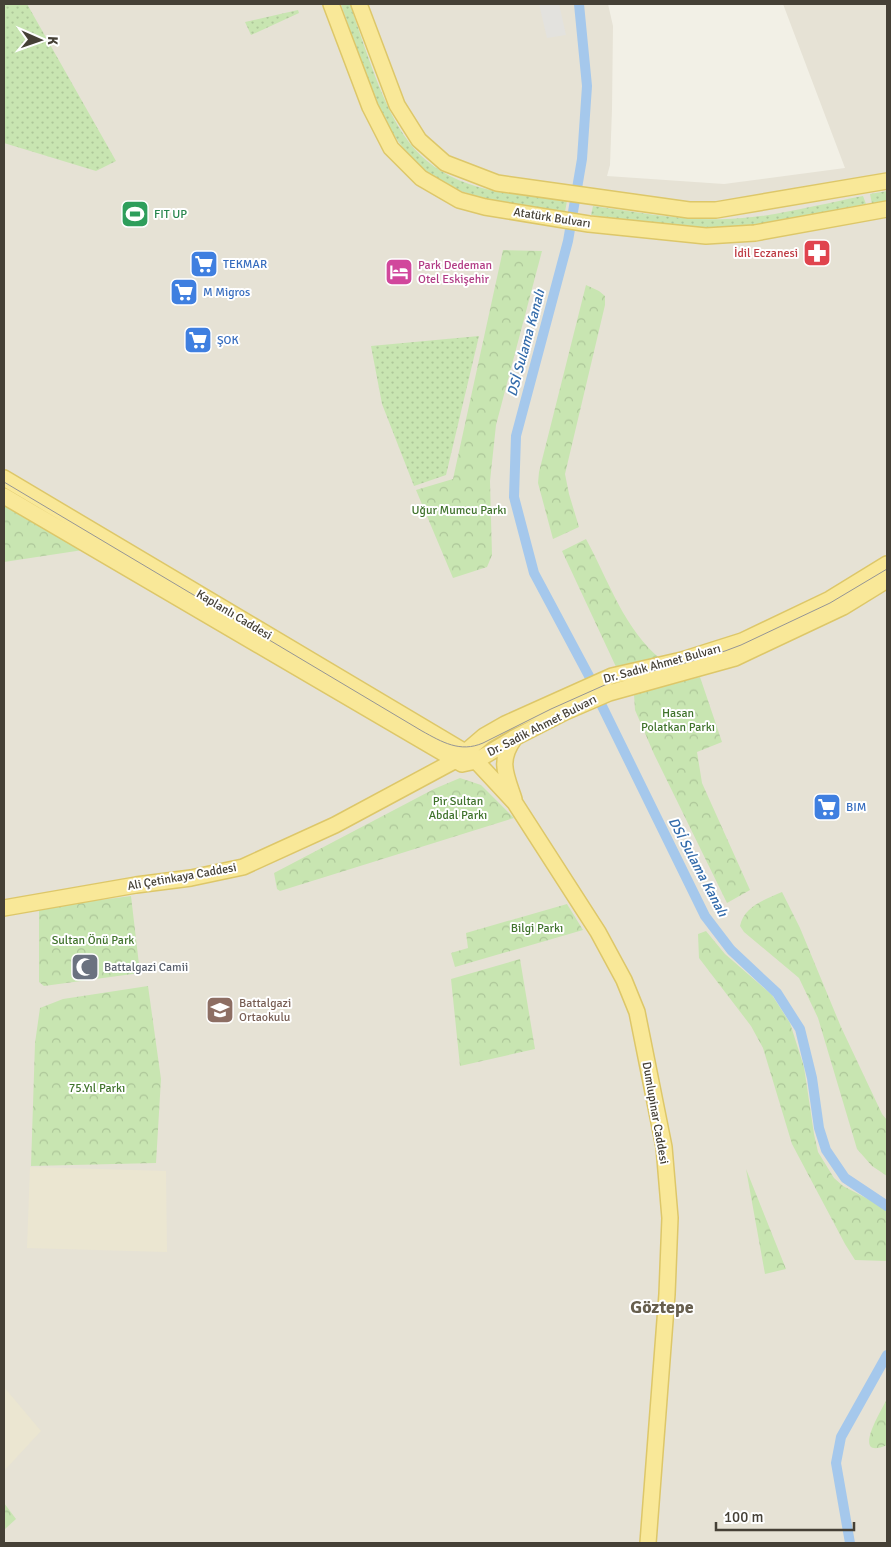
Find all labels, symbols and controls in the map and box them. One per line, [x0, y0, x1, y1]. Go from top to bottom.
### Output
north arrow [15, 15, 65, 65]
text: K [44, 36, 61, 45]
sports icon: FIT UP [120, 199, 150, 229]
street label: Atatürk Bulvarı [512, 205, 592, 231]
place label: FIT UP [154, 207, 187, 222]
pharmacy icon: İdil Eczanesi [802, 238, 832, 268]
place label: İdil Eczanesi [734, 246, 798, 261]
supermarket icon: TEKMAR [189, 249, 219, 279]
place label: TEKMAR [223, 257, 267, 272]
hotel icon: Park Dedeman Otel Eskişehir [384, 257, 414, 287]
place label: Park Dedeman Otel Eskişehir [418, 258, 492, 287]
supermarket icon: M Migros [169, 277, 199, 307]
place label: M Migros [203, 285, 250, 300]
water label: DSİ Sulama Kanalı [504, 286, 549, 398]
supermarket icon: ŞOK [183, 325, 213, 355]
place label: ŞOK [217, 333, 239, 348]
park label: Uğur Mumcu Parkı [412, 503, 506, 518]
street label: Kaplanlı Caddesi [193, 587, 275, 643]
street label: Dr. Sadık Ahmet Bulvarı [602, 641, 722, 687]
street label: Dr. Sadik Ahmet Bulvarı [485, 692, 599, 760]
park label: Hasan Polatkan Parkı [641, 706, 715, 735]
supermarket icon: BIM [812, 792, 842, 822]
park label: Pir Sultan Abdal Parkı [429, 794, 487, 823]
place label: BIM [846, 800, 866, 815]
water label: DSİ Sulama Kanalı [665, 814, 732, 921]
street label: Ali Çetinkaya Caddesi [126, 860, 238, 894]
park label: Bilgi Parkı [511, 921, 563, 936]
park label: Sultan Önü Park [52, 933, 134, 948]
mosque icon: Battalgazi Camii [70, 952, 100, 982]
place label: Battalgazi Camii [104, 960, 188, 975]
school or university icon: Battalgazi Ortaokulu [205, 995, 235, 1025]
place label: Battalgazi Ortaokulu [239, 996, 291, 1025]
street label: Dumlupinar Caddesi [639, 1061, 671, 1165]
park label: 75.Yıl Parkı [69, 1081, 125, 1096]
district label: Göztepe [630, 1296, 694, 1318]
scale bar [716, 1500, 854, 1532]
text: 100 m [724, 1508, 764, 1526]

